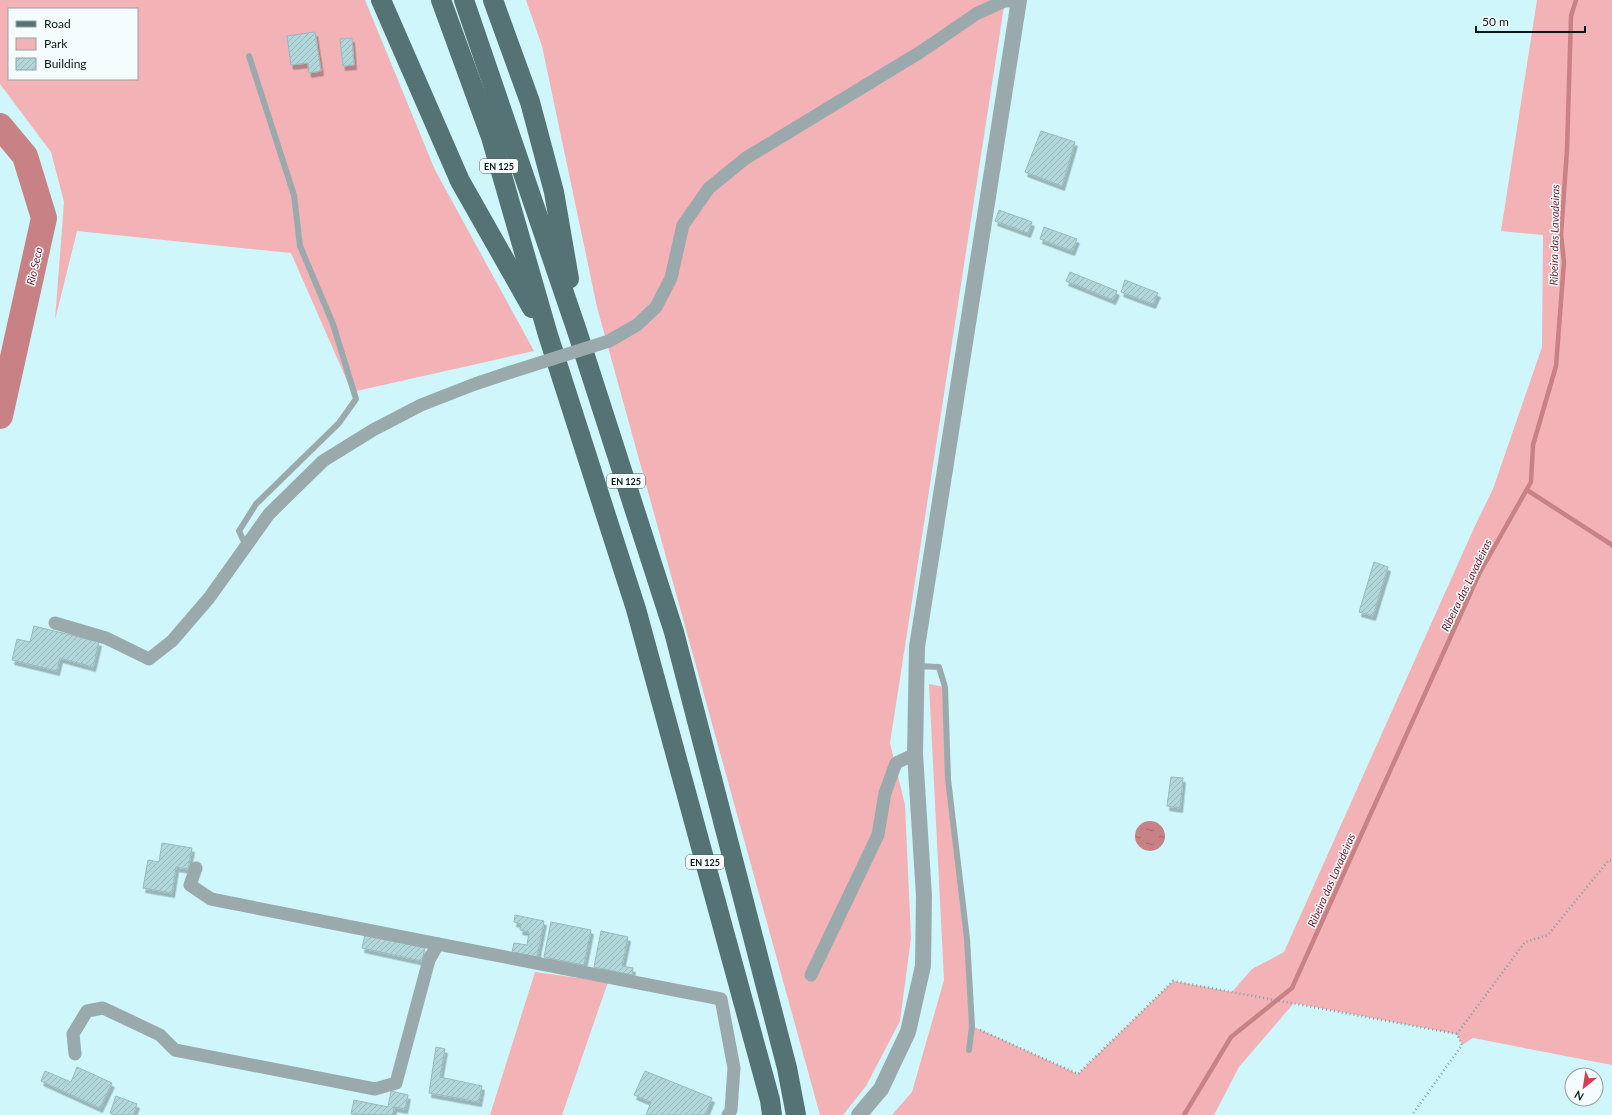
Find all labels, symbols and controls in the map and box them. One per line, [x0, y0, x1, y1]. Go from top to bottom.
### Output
legend [8, 8, 138, 80]
scale bar [1476, 8, 1585, 34]
text: 50 m [1482, 14, 1509, 29]
text: Road [44, 16, 71, 31]
text: Park [44, 36, 68, 51]
text: Building [44, 56, 87, 71]
road number: EN 125 [480, 159, 518, 173]
water label: Ribeira das Lavadeiras [1547, 184, 1561, 286]
water label: Rio Seco [23, 245, 45, 286]
road number: EN 125 [607, 474, 645, 488]
water label: Ribeira das Lavadeiras [1438, 536, 1494, 633]
water label: Ribeira das Lavadeiras [1305, 831, 1358, 929]
road number: EN 125 [686, 855, 724, 869]
north arrow [1564, 1067, 1604, 1107]
text: N [1572, 1088, 1586, 1104]

